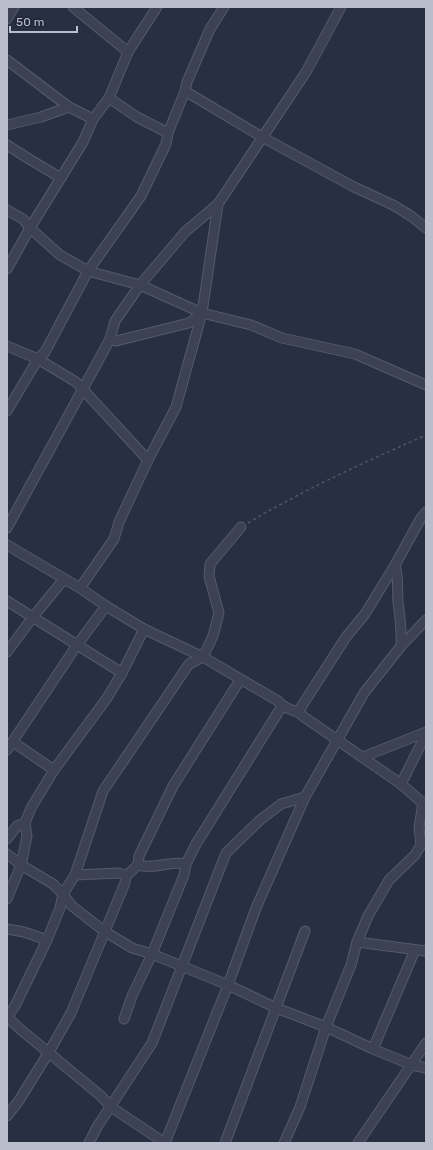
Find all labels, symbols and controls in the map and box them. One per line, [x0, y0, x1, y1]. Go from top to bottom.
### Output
scale bar [10, 8, 77, 34]
text: 50 m [16, 15, 44, 29]

